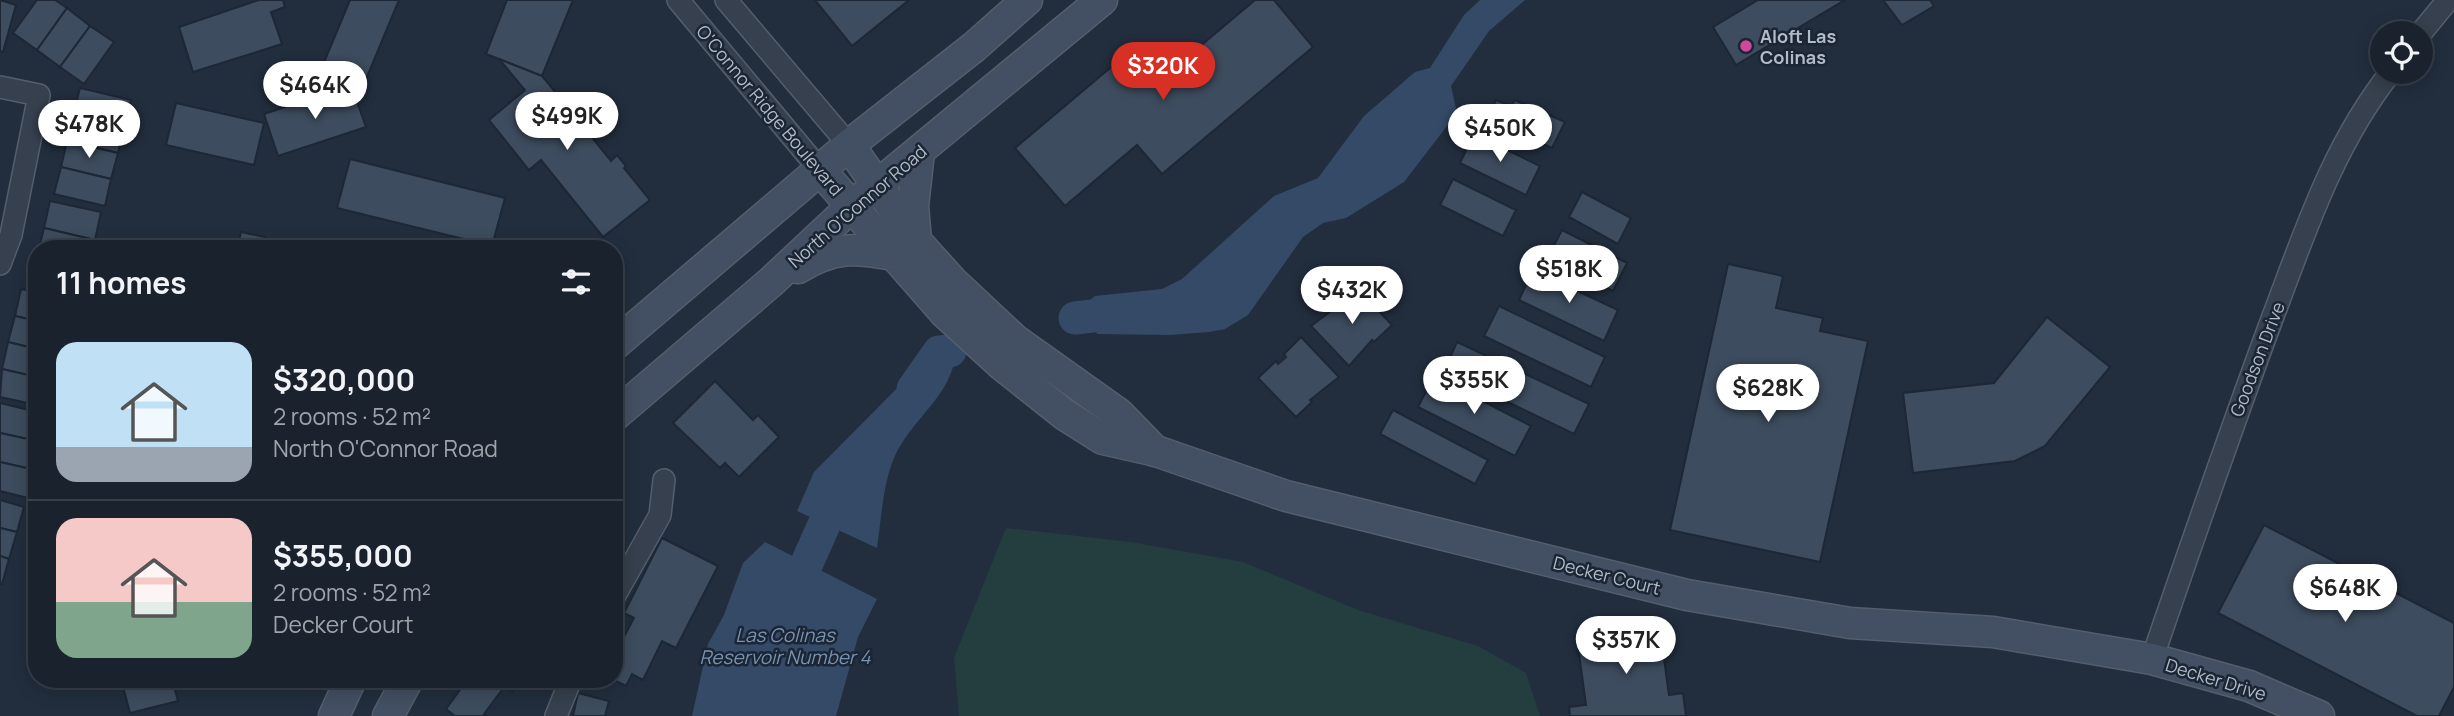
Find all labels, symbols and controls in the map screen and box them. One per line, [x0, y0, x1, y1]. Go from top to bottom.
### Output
street label: O'Connor Ridge Boulevard [691, 20, 849, 200]
map controls [2370, 21, 2433, 84]
button: locate [2370, 21, 2433, 84]
place label: Aloft Las Colinas [1760, 24, 1836, 69]
marker: Aloft Las Colinas [1738, 38, 1754, 54]
pin: $320K [1114, 42, 1212, 102]
text: $320K [1127, 49, 1199, 81]
pin: $464K [266, 61, 364, 121]
text: $464K [279, 68, 351, 100]
pin: $499K [518, 92, 616, 152]
text: $499K [531, 99, 603, 131]
pin: $478K [40, 100, 138, 160]
pin: $450K [1451, 104, 1549, 164]
text: $478K [54, 107, 124, 139]
text: $450K [1464, 111, 1536, 143]
street label: North O'Connor Road [783, 139, 931, 273]
pin: $518K [1520, 246, 1618, 305]
text: $518K [1536, 252, 1602, 284]
text: 11 homes [56, 262, 187, 303]
icon: filters [557, 263, 595, 301]
pin: $432K [1303, 266, 1401, 326]
text: $432K [1317, 273, 1387, 305]
street label: Goodson Drive [2224, 298, 2290, 420]
pin: $355K [1425, 356, 1523, 416]
text: $320,000 [273, 359, 415, 400]
text: $355K [1439, 363, 1509, 395]
pin: $628K [1719, 364, 1817, 424]
icon: home [112, 370, 196, 454]
text: $628K [1732, 371, 1804, 403]
text: 2 rooms · 52 m² [273, 400, 431, 432]
text: North O'Connor Road [273, 432, 498, 464]
text: $355,000 [273, 535, 413, 576]
icon: home [112, 546, 196, 630]
street label: Decker Court [1551, 550, 1663, 600]
pin: $648K [2296, 564, 2394, 624]
text: $648K [2309, 571, 2381, 603]
text: 2 rooms · 52 m² [273, 576, 431, 608]
text: Decker Court [273, 608, 413, 640]
pin: $357K [1577, 616, 1675, 676]
water label: Las Colinas Reservoir Number 4 [699, 622, 871, 670]
text: $357K [1592, 623, 1660, 655]
street label: Decker Drive [2163, 652, 2269, 706]

